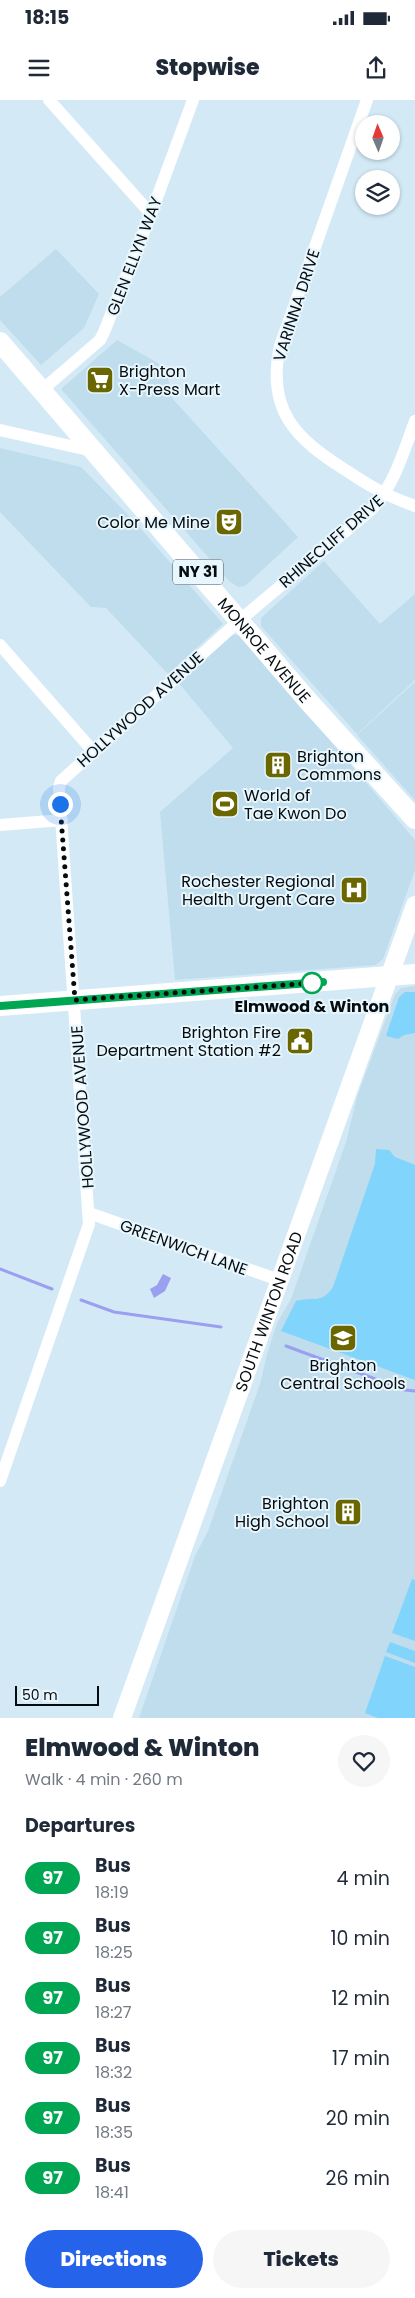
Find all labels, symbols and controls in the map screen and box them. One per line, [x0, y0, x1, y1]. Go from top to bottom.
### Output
text: 18:15 [25, 4, 69, 31]
text: Stopwise [155, 52, 260, 83]
icon: menu [25, 54, 53, 82]
icon: share [362, 54, 390, 82]
north arrow [355, 115, 400, 160]
map controls [355, 115, 400, 215]
button: layers [355, 170, 400, 215]
street label: GLEN ELLYN WAY [101, 193, 168, 319]
street label: VARINNA DRIVE [267, 246, 325, 364]
place label: Brighton X-Press Mart [119, 360, 220, 401]
supermarket icon: Brighton X-Press Mart [85, 365, 115, 395]
street label: RHINECLIFF DRIVE [274, 489, 389, 593]
theatre icon: Color Me Mine [214, 507, 244, 537]
place label: Color Me Mine [97, 511, 210, 534]
road number: NY 31 [173, 560, 223, 584]
street label: MONROE AVENUE [212, 593, 316, 708]
street label: HOLLYWOOD AVENUE [72, 646, 209, 773]
place label: Brighton Commons [297, 745, 381, 786]
building icon: Brighton Commons [263, 750, 293, 780]
place label: World of Tae Kwon Do [244, 784, 347, 825]
sports icon: World of Tae Kwon Do [210, 789, 240, 819]
your location [48, 792, 73, 817]
place label: Rochester Regional Health Urgent Care [181, 870, 335, 911]
hospital icon: Rochester Regional Health Urgent Care [339, 875, 369, 905]
marker: Elmwood & Winton [301, 972, 323, 994]
place label: Elmwood & Winton [235, 995, 389, 1018]
place label: Brighton Fire Department Station #2 [96, 1021, 281, 1062]
street label: HOLLYWOOD AVENUE [65, 1025, 100, 1189]
public building icon: Brighton Fire Department Station #2 [285, 1026, 315, 1056]
street label: GREENWICH LANE [117, 1214, 251, 1281]
street label: SOUTH WINTON ROAD [230, 1228, 308, 1395]
school or university icon: Brighton Central Schools [328, 1323, 358, 1353]
place label: Brighton Central Schools [280, 1354, 406, 1395]
place label: Brighton High School [235, 1492, 329, 1533]
building icon: Brighton High School [333, 1497, 363, 1527]
scale bar [15, 1683, 99, 1706]
text: 50 m [22, 1685, 58, 1705]
text: Elmwood & Winton [25, 1731, 259, 1764]
button: heart [338, 1735, 390, 1787]
text: Walk · 4 min · 260 m [25, 1768, 183, 1791]
text: Departures [25, 1812, 135, 1839]
text: Bus [95, 1852, 131, 1879]
text: 97 [42, 1865, 63, 1890]
text: 4 min [337, 1865, 390, 1892]
text: 18:19 [95, 1881, 129, 1904]
text: Bus [95, 1912, 131, 1939]
text: 97 [42, 1925, 63, 1950]
text: 10 min [331, 1925, 390, 1952]
text: 18:25 [95, 1941, 133, 1964]
text: Bus [95, 1972, 131, 1999]
text: 97 [42, 1985, 63, 2010]
text: 12 min [332, 1985, 390, 2012]
text: 18:27 [95, 2001, 132, 2024]
text: Bus [95, 2032, 131, 2059]
text: 97 [42, 2045, 63, 2070]
text: 17 min [332, 2045, 390, 2072]
text: 18:32 [95, 2061, 132, 2084]
text: Bus [95, 2092, 131, 2119]
text: 97 [42, 2105, 63, 2130]
text: 20 min [326, 2105, 390, 2132]
text: 18:35 [95, 2121, 133, 2144]
text: Bus [95, 2152, 131, 2179]
text: 97 [42, 2165, 63, 2190]
text: 26 min [326, 2165, 390, 2192]
text: 18:41 [95, 2181, 129, 2204]
button: Directions [25, 2230, 203, 2288]
button: Tickets [213, 2230, 390, 2288]

